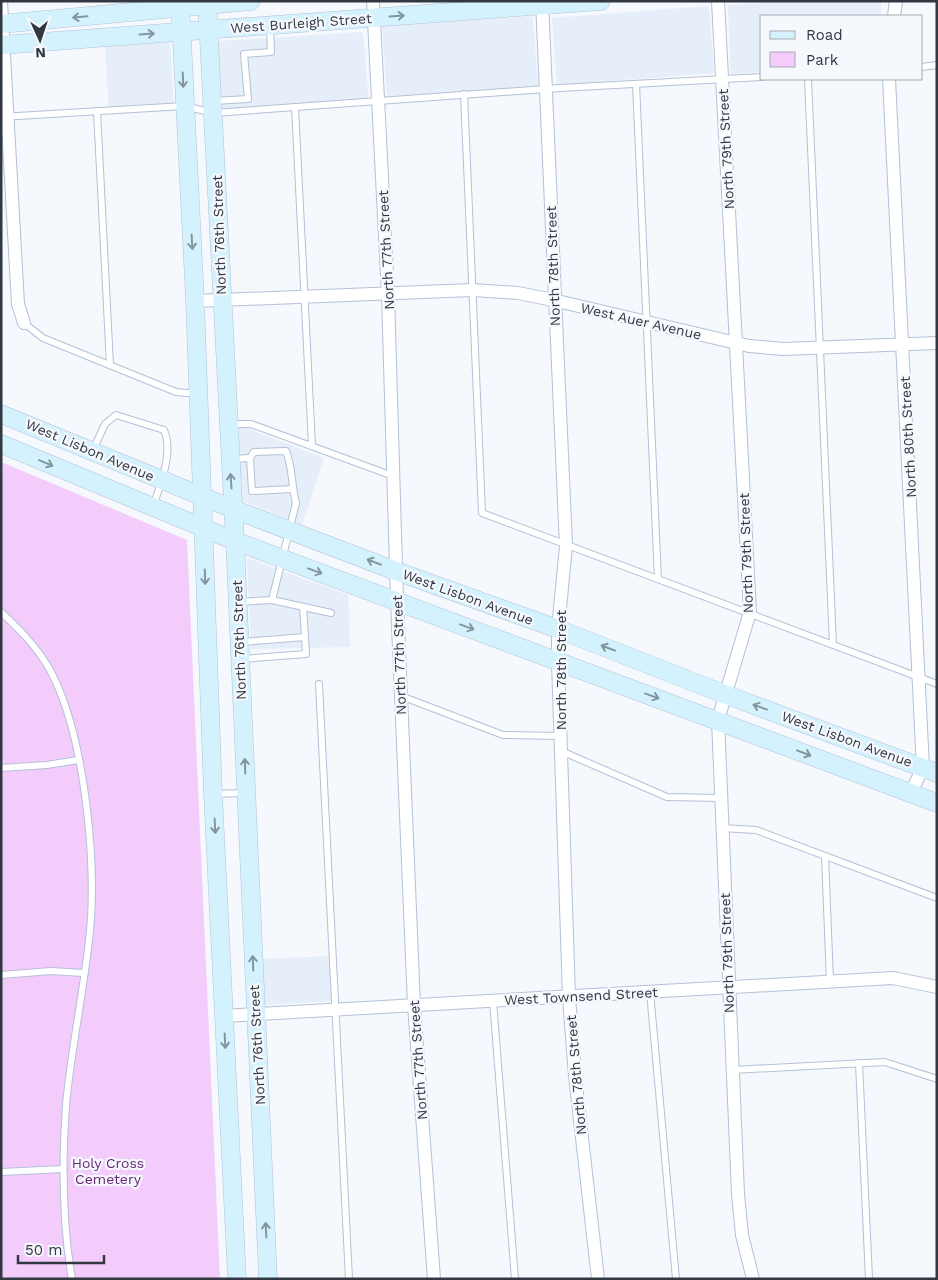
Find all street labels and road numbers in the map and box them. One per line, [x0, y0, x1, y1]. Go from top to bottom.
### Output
street label: West Burleigh Street [230, 10, 372, 36]
street label: North 79th Street [715, 88, 737, 210]
street label: North 76th Street [209, 175, 229, 295]
street label: North 77th Street [375, 190, 397, 310]
street label: North 78th Street [543, 206, 563, 326]
street label: West Auer Avenue [579, 299, 703, 343]
street label: North 80th Street [897, 376, 919, 498]
street label: West Lisbon Avenue [23, 416, 157, 484]
street label: North 79th Street [736, 492, 756, 614]
street label: West Lisbon Avenue [400, 566, 536, 628]
street label: North 76th Street [229, 580, 249, 700]
street label: North 77th Street [389, 595, 409, 715]
street label: North 78th Street [553, 610, 569, 730]
street label: West Lisbon Avenue [779, 708, 915, 770]
street label: North 79th Street [717, 892, 737, 1014]
street label: North 76th Street [246, 984, 268, 1105]
street label: West Townsend Street [504, 984, 658, 1008]
street label: North 77th Street [406, 1000, 430, 1120]
street label: North 78th Street [563, 1014, 589, 1136]

